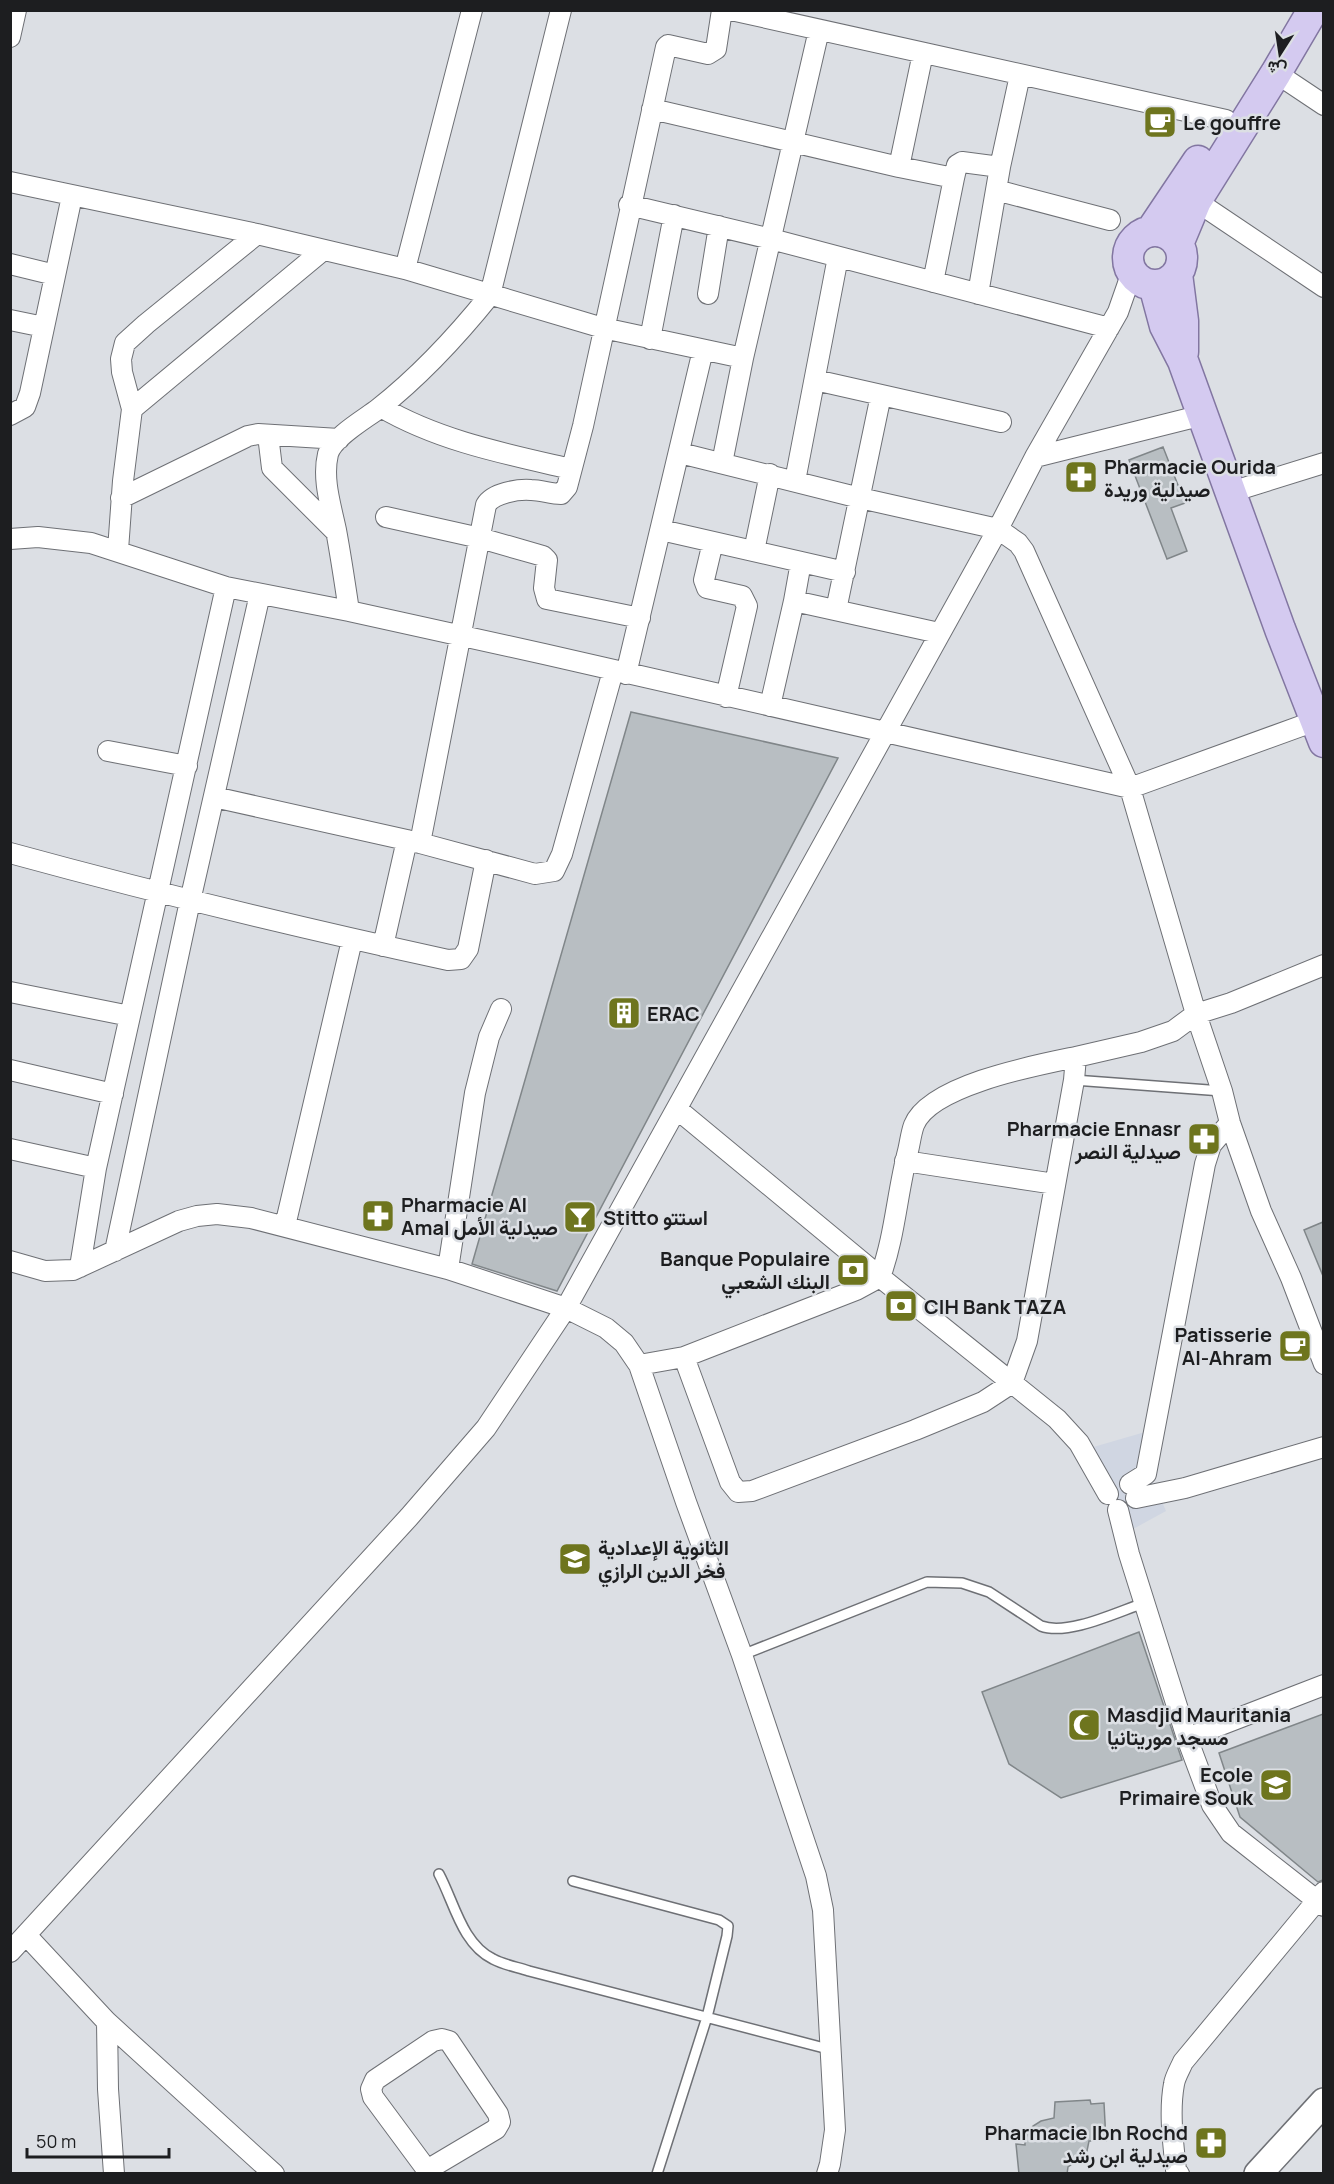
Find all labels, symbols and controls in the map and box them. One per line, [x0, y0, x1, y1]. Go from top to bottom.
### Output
north arrow [1250, 24, 1310, 84]
text: ش [1265, 56, 1289, 81]
cafe icon: Le gouffre [1142, 104, 1178, 140]
place label: Le gouffre [1183, 109, 1281, 136]
place label: Pharmacie Ourida صيدلية وريدة [1104, 453, 1276, 503]
pharmacy icon: Pharmacie Ourida صيدلية وريدة [1063, 459, 1099, 495]
building icon: ERAC [606, 995, 642, 1031]
place label: ERAC [647, 1000, 700, 1027]
place label: Pharmacie Ennasr صيدلية النصر [1007, 1115, 1181, 1165]
pharmacy icon: Pharmacie Ennasr صيدلية النصر [1186, 1121, 1222, 1157]
place label: Pharmacie Al Amal صيدلية الأمل [401, 1191, 558, 1241]
pharmacy icon: Pharmacie Al Amal صيدلية الأمل [360, 1198, 396, 1234]
bar icon: Stitto استتو [562, 1199, 598, 1235]
place label: Stitto استتو [603, 1204, 708, 1231]
place label: Banque Populaire البنك الشعبي [660, 1245, 830, 1299]
bank icon: Banque Populaire البنك الشعبي [835, 1252, 871, 1288]
bank icon: CIH Bank TAZA [883, 1288, 919, 1324]
place label: CIH Bank TAZA [924, 1293, 1067, 1320]
place label: Patisserie Al-Ahram [1174, 1321, 1272, 1371]
cafe icon: Patisserie Al-Ahram [1277, 1328, 1313, 1364]
place label: الثانوية الإعدادية فخر الدين الرازي [598, 1534, 729, 1588]
school or university icon: الثانوية الإعدادية فخر الدين الرازي [557, 1541, 593, 1577]
place label: Masdjid Mauritania مسجد موريتانيا [1107, 1701, 1291, 1751]
mosque icon: Masdjid Mauritania مسجد موريتانيا [1066, 1707, 1102, 1743]
place label: Ecole Primaire Souk [1119, 1761, 1254, 1811]
school or university icon: Ecole Primaire Souk [1258, 1767, 1294, 1803]
place label: Pharmacie Ibn Rochd صيدلية ابن رشد [985, 2119, 1188, 2169]
scale bar [27, 2121, 170, 2159]
pharmacy icon: Pharmacie Ibn Rochd صيدلية ابن رشد [1193, 2125, 1229, 2161]
text: 50 m [36, 2129, 76, 2153]

